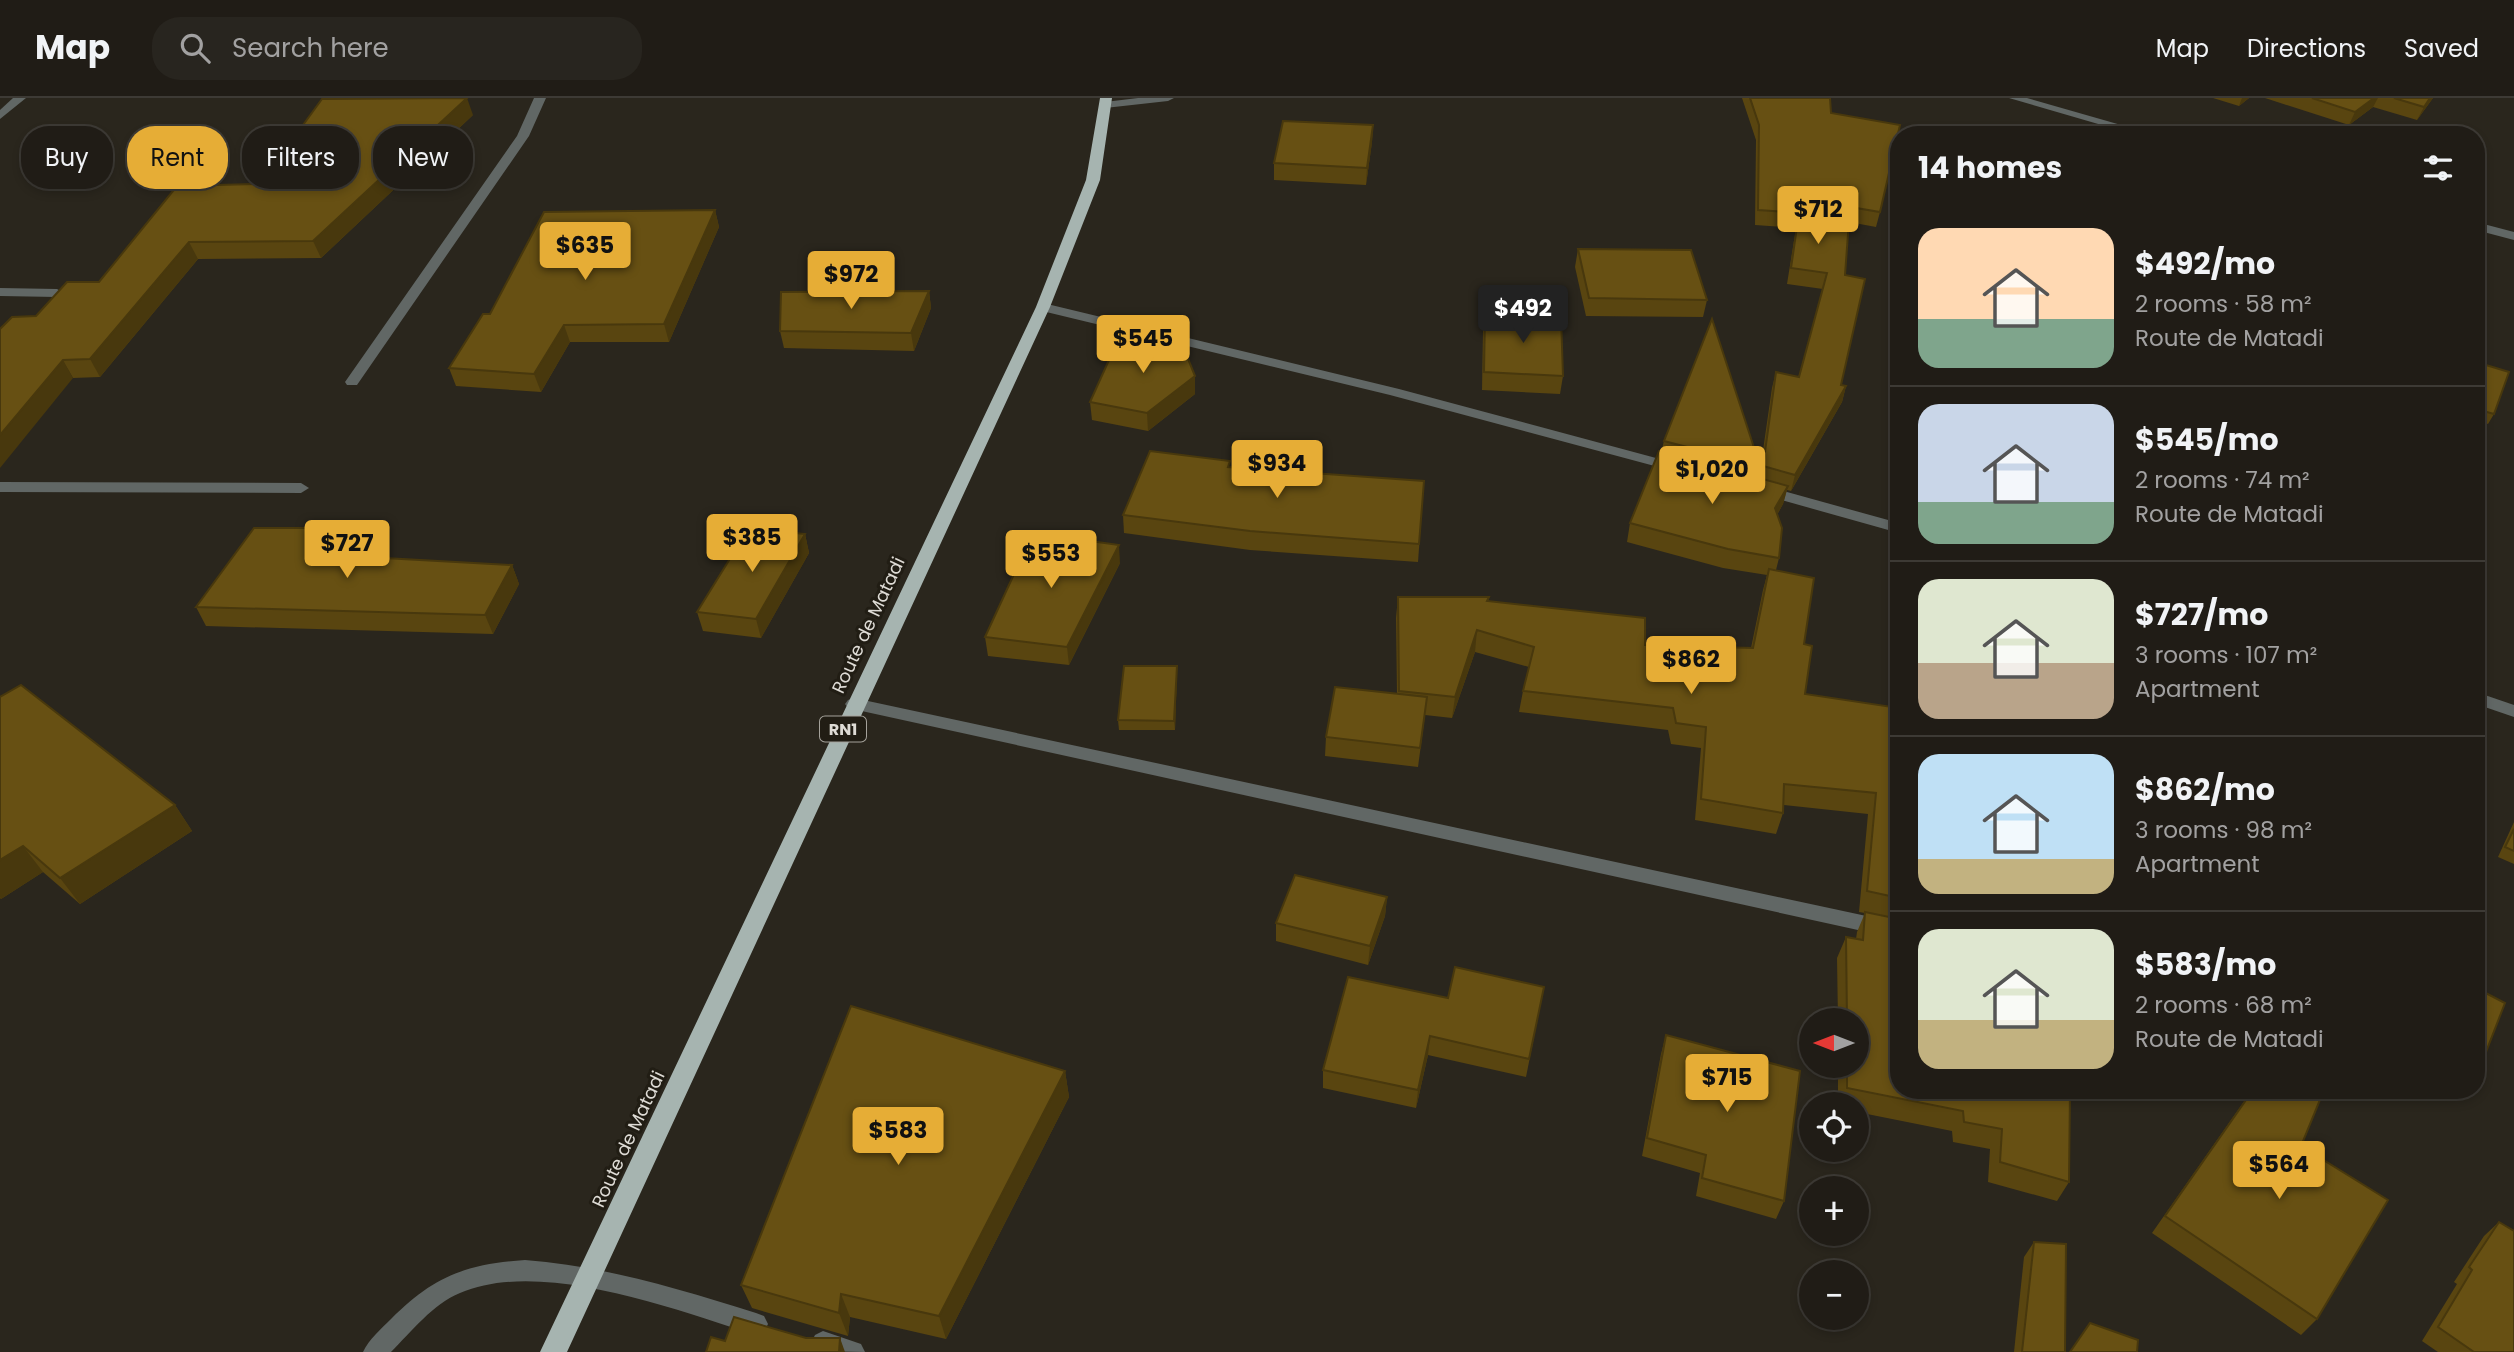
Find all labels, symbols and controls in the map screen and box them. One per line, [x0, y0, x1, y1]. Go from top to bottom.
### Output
search box [152, 17, 642, 80]
text: Map [35, 24, 110, 71]
icon: search [176, 29, 214, 67]
text: Search here [232, 30, 389, 66]
text: Map [2156, 32, 2209, 65]
text: Directions [2247, 32, 2366, 65]
text: Saved [2404, 32, 2479, 65]
chip: Buy [21, 126, 113, 189]
chip: Rent [127, 126, 228, 189]
chip: Filters [242, 126, 359, 189]
chip: New [373, 126, 473, 189]
text: 14 homes [1918, 146, 2062, 189]
icon: filters [2419, 149, 2457, 187]
pin: $712 [1777, 186, 1859, 246]
text: $712 [1793, 193, 1843, 225]
pin: $635 [544, 222, 626, 282]
text: $635 [556, 229, 614, 261]
text: $492/mo [2135, 242, 2275, 285]
pin: $972 [810, 252, 892, 311]
icon: home [1974, 256, 2058, 340]
text: $972 [824, 258, 878, 290]
pin: $492 [1482, 286, 1564, 345]
text: 2 rooms · 58 m² [2135, 288, 2312, 320]
text: $492 [1494, 292, 1552, 324]
pin: $545 [1102, 316, 1184, 375]
text: $545 [1113, 322, 1173, 354]
text: Route de Matadi [2135, 322, 2324, 354]
text: $545/mo [2135, 418, 2279, 461]
icon: home [1974, 432, 2058, 516]
pin: $934 [1236, 440, 1318, 500]
pin: $1,020 [1655, 446, 1769, 506]
text: $934 [1248, 447, 1306, 479]
text: $1,020 [1675, 453, 1749, 485]
text: 2 rooms · 74 m² [2135, 464, 2310, 496]
text: Route de Matadi [2135, 498, 2324, 530]
pin: $385 [711, 514, 793, 574]
pin: $727 [306, 520, 388, 580]
text: $385 [723, 521, 781, 553]
text: $727 [321, 527, 373, 559]
pin: $553 [1010, 531, 1092, 590]
text: $553 [1022, 537, 1080, 569]
street label: Route de Matadi [825, 553, 911, 697]
text: $727/mo [2135, 593, 2268, 636]
icon: home [1974, 607, 2058, 691]
pin: $862 [1650, 636, 1732, 696]
text: 3 rooms · 107 m² [2135, 639, 2317, 671]
text: $862 [1662, 643, 1720, 675]
text: Apartment [2135, 673, 2260, 705]
road number: RN1 [820, 716, 866, 742]
text: $862/mo [2135, 768, 2275, 811]
icon: home [1974, 782, 2058, 866]
text: 3 rooms · 98 m² [2135, 814, 2312, 846]
text: Apartment [2135, 848, 2260, 880]
text: $583/mo [2135, 943, 2276, 986]
icon: home [1974, 957, 2058, 1041]
text: 2 rooms · 68 m² [2135, 989, 2312, 1021]
north arrow [1799, 1008, 1869, 1078]
map controls [1799, 1008, 1869, 1330]
text: Route de Matadi [2135, 1023, 2324, 1055]
pin: $715 [1686, 1054, 1768, 1114]
text: $715 [1701, 1061, 1753, 1093]
street label: Route de Matadi [585, 1067, 671, 1211]
button: locate [1799, 1092, 1869, 1162]
pin: $583 [857, 1108, 939, 1167]
text: $583 [869, 1114, 927, 1146]
pin: $564 [2238, 1142, 2320, 1201]
text: $564 [2249, 1148, 2309, 1180]
button: + [1799, 1176, 1869, 1246]
button: − [1799, 1260, 1869, 1330]

